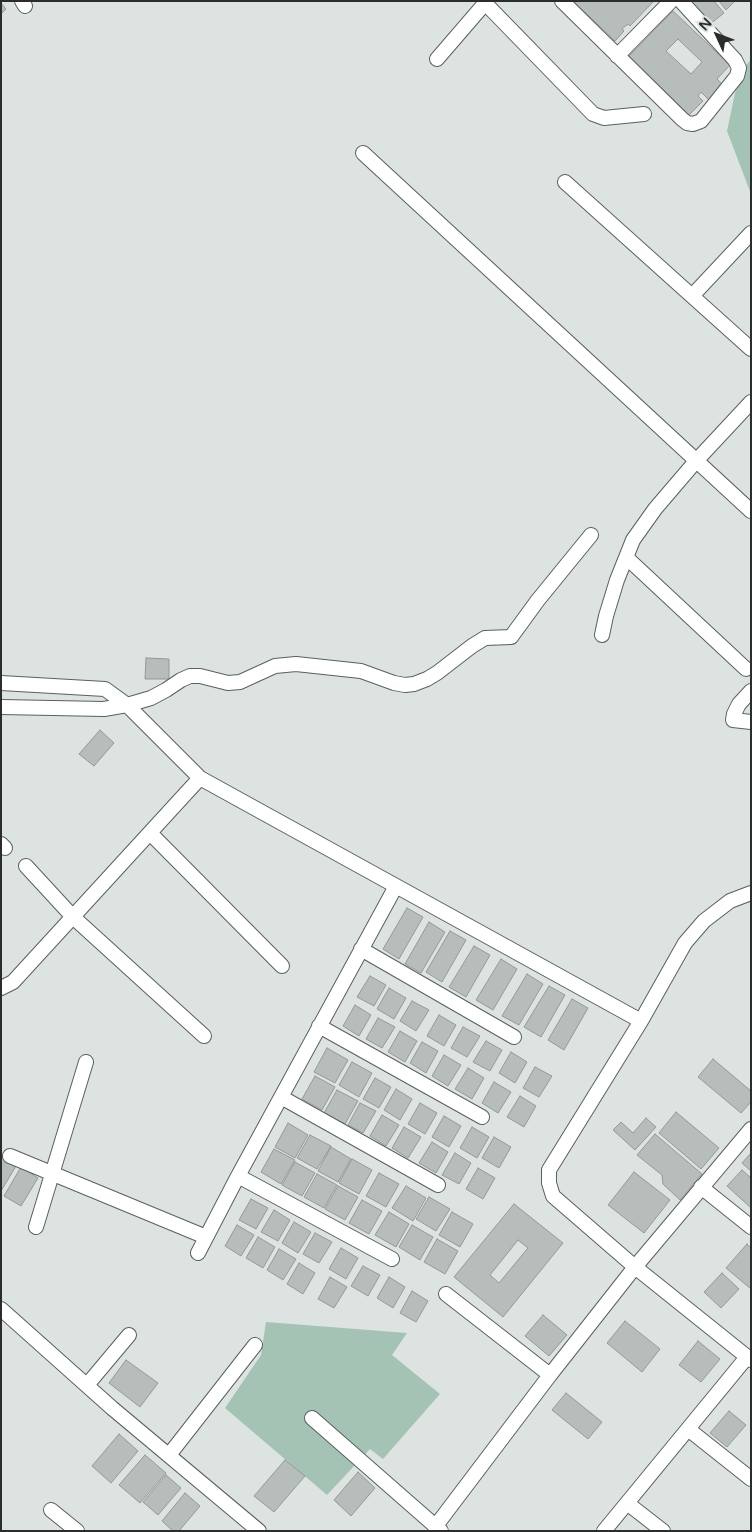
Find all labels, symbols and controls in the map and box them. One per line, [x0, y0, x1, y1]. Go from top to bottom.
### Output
north arrow [692, 10, 742, 60]
text: N [696, 15, 716, 34]

